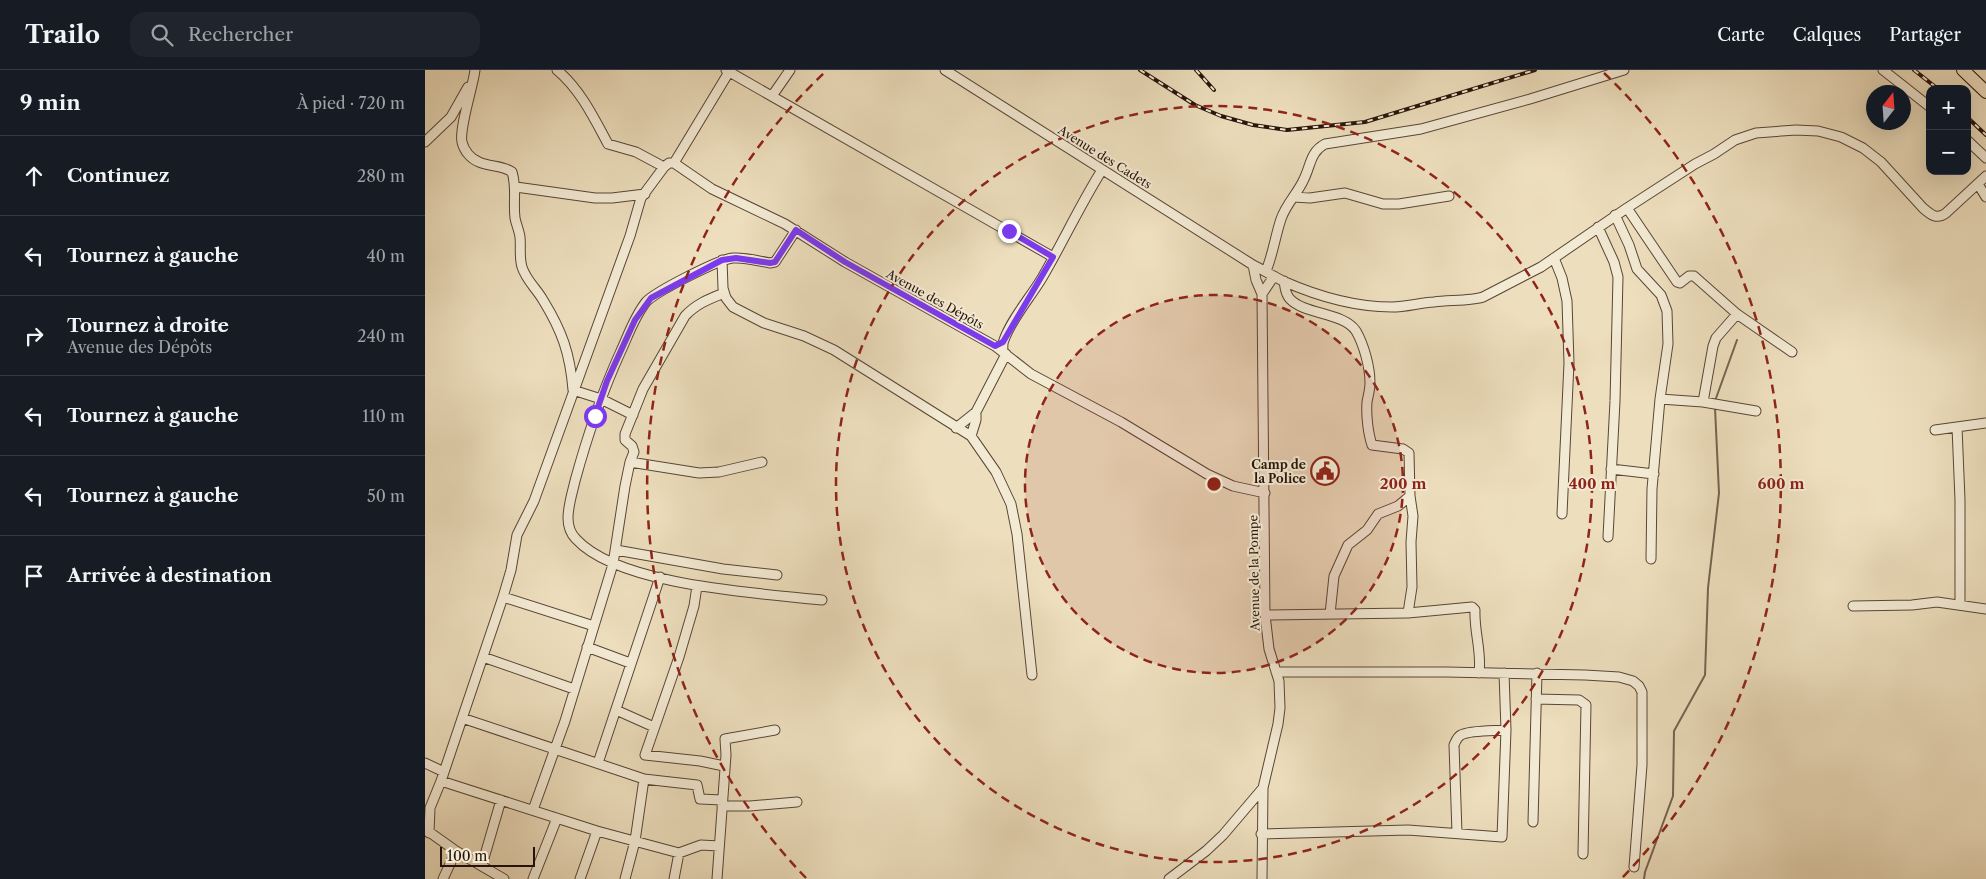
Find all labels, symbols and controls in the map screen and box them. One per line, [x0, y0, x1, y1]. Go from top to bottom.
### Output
search box [130, 12, 480, 57]
text: Trailo [25, 20, 100, 49]
icon: search [148, 21, 176, 49]
text: Rechercher [188, 23, 293, 46]
text: Carte [1717, 24, 1765, 46]
text: Calques [1793, 24, 1861, 46]
text: Partager [1889, 24, 1961, 46]
north arrow [1866, 85, 1911, 130]
map controls [1926, 85, 1971, 175]
button: + [1926, 85, 1971, 130]
text: 9 min [20, 90, 81, 115]
text: À pied · 720 m [297, 93, 405, 113]
street label: Avenue des Cadets [1055, 122, 1155, 192]
button: − [1926, 130, 1971, 175]
icon: ahead [20, 162, 48, 190]
text: Continuez [67, 164, 169, 187]
text: 280 m [357, 166, 405, 186]
route end [998, 220, 1021, 243]
icon: left [20, 242, 48, 270]
text: Tournez à gauche [67, 244, 239, 267]
text: 40 m [366, 246, 405, 266]
street label: Avenue des Dépôts [883, 266, 986, 332]
text: Tournez à droite [67, 314, 229, 337]
icon: right [20, 322, 48, 350]
text: 240 m [357, 326, 405, 346]
text: Avenue des Dépôts [67, 337, 212, 357]
icon: left [20, 402, 48, 430]
text: Tournez à gauche [67, 404, 239, 427]
route start [584, 405, 607, 428]
text: 110 m [362, 406, 405, 426]
public building icon: Camp de la Police [1310, 456, 1340, 486]
place label: Camp de la Police [1251, 457, 1306, 486]
text: 200 m [1380, 474, 1426, 493]
text: 400 m [1569, 474, 1615, 493]
text: 600 m [1758, 474, 1804, 493]
centre of rings [1205, 475, 1223, 493]
icon: left [20, 482, 48, 510]
text: Tournez à gauche [67, 484, 239, 507]
text: 50 m [367, 486, 405, 506]
street label: Avenue de la Pompe [1245, 514, 1263, 632]
icon: arrive [20, 562, 48, 590]
text: Arrivée à destination [67, 564, 272, 587]
scale bar [440, 844, 535, 867]
text: 100 m [447, 847, 487, 865]

